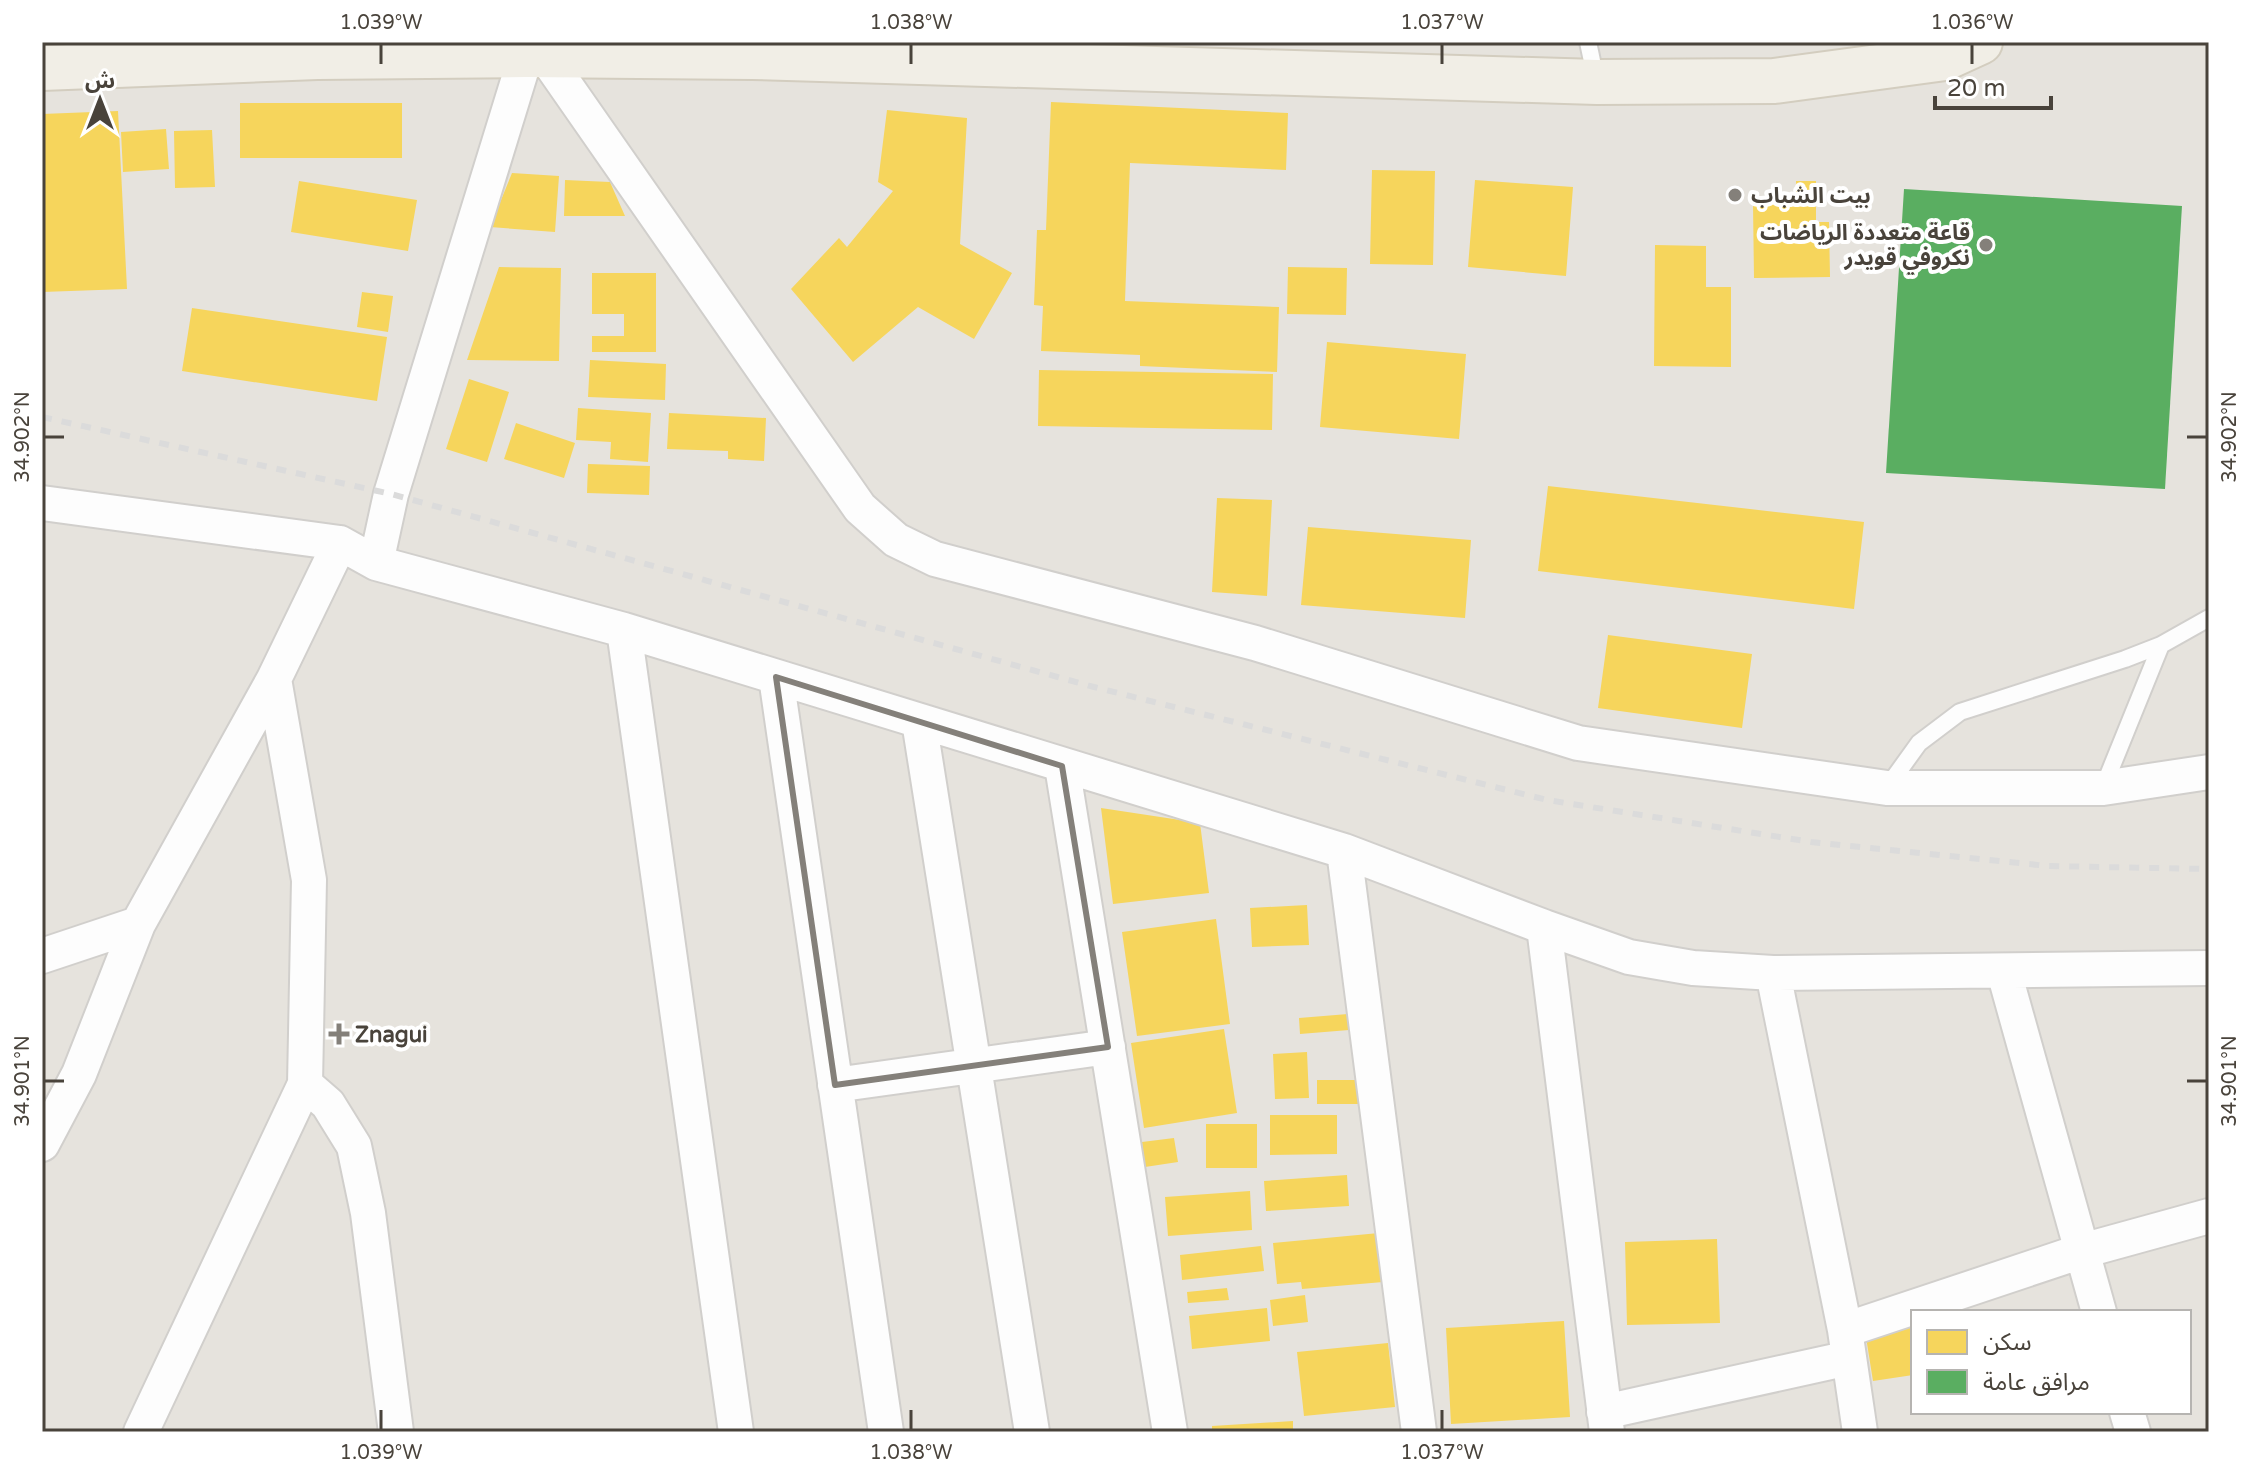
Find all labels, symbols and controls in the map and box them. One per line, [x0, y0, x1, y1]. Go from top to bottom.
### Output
text: 1.039°W [339, 11, 423, 35]
text: 1.038°W [869, 11, 953, 35]
text: 1.037°W [1400, 11, 1484, 35]
text: 1.036°W [1930, 11, 2014, 35]
north arrow [60, 60, 140, 140]
scale bar [1935, 60, 2051, 110]
text: ش [85, 68, 115, 94]
text: 20 m [1947, 74, 2005, 103]
place label: بيت الشباب [1751, 183, 1871, 209]
marker: بيت الشباب [1726, 186, 1744, 204]
place label: قاعة متعددة الرياضات نكروفي قويدر [1760, 220, 1970, 275]
marker: قاعة متعددة الرياضات نكروفي قويدر [1977, 236, 1995, 254]
text: 34.902°N [11, 391, 35, 483]
text: 34.902°N [2218, 391, 2242, 483]
place label: Znagui [355, 1022, 428, 1048]
marker: Znagui [330, 1025, 348, 1043]
text: 34.901°N [11, 1035, 35, 1127]
text: 34.901°N [2218, 1035, 2242, 1127]
legend [1911, 1310, 2191, 1414]
text: سكن [1983, 1328, 2032, 1357]
text: مرافق عامة [1983, 1368, 2090, 1397]
text: 1.039°W [339, 1441, 423, 1465]
text: 1.038°W [869, 1441, 953, 1465]
text: 1.037°W [1400, 1441, 1484, 1465]

